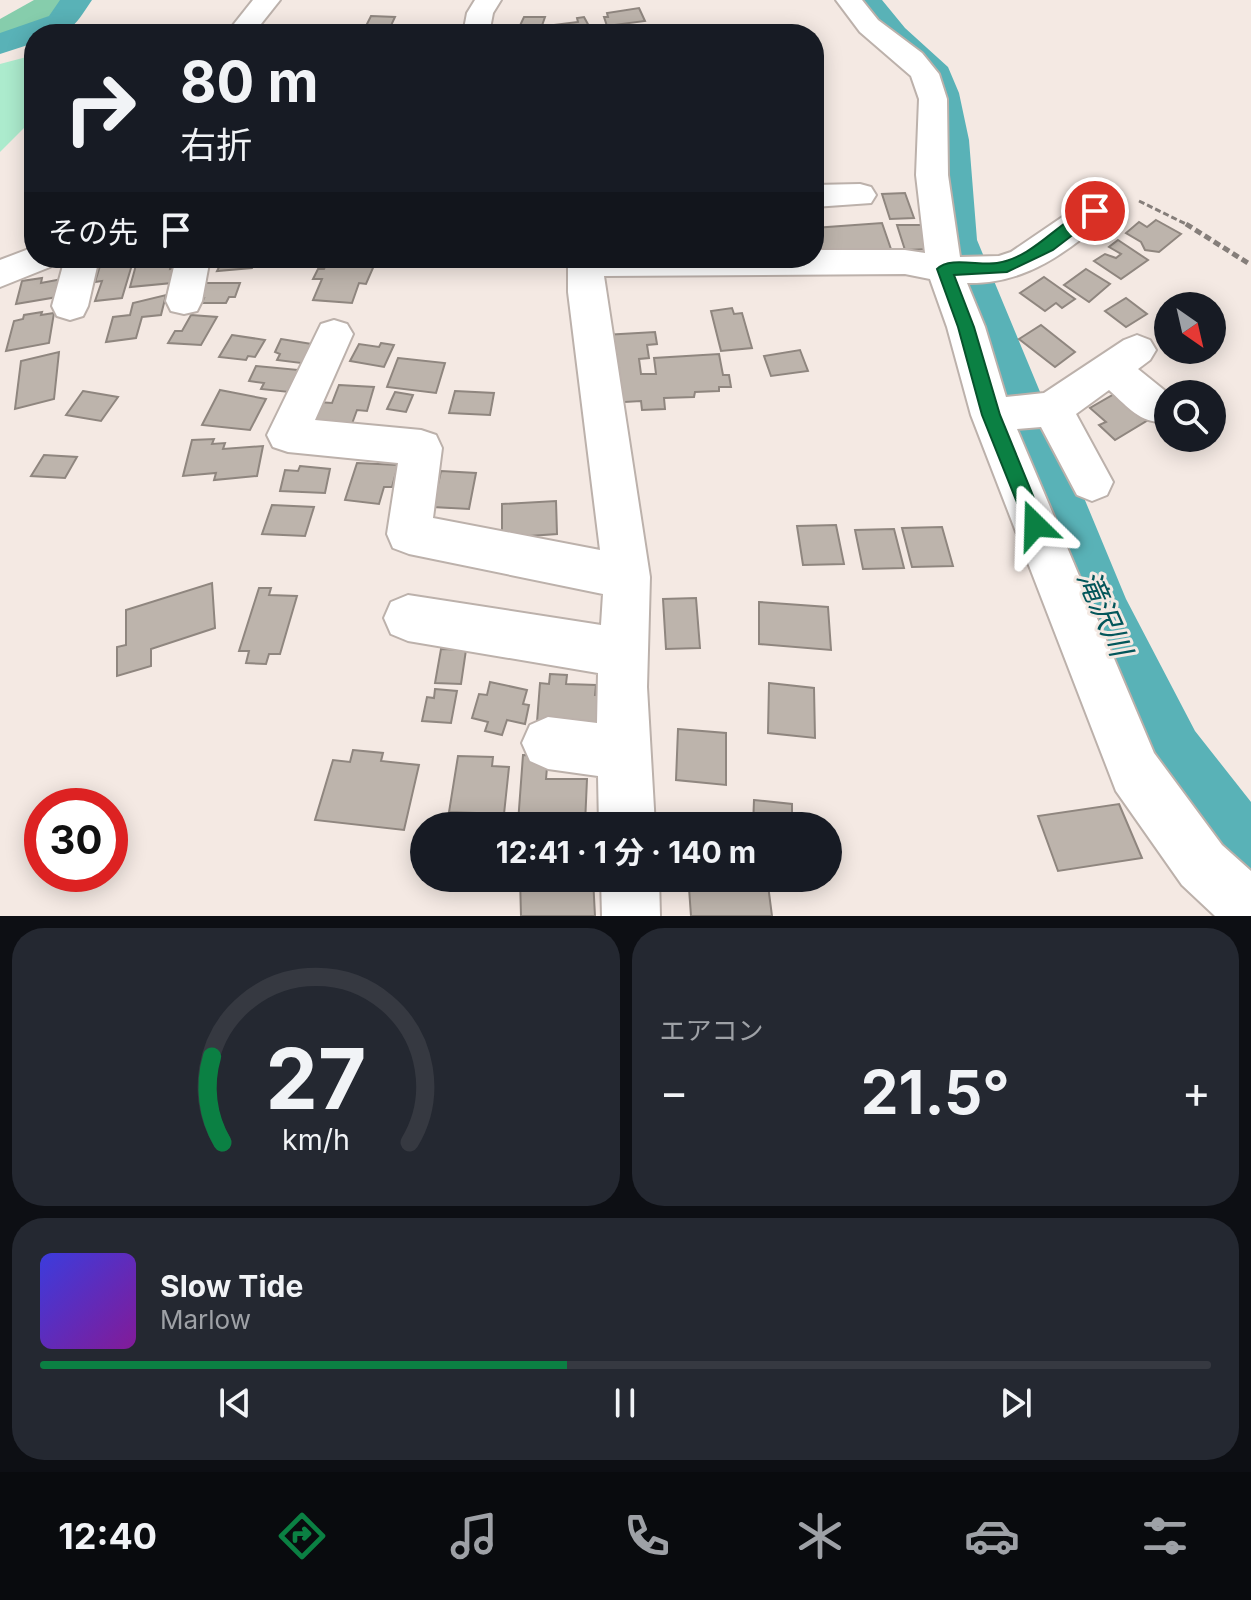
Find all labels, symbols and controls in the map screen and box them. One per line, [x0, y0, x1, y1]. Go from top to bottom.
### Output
text: 80 m [180, 48, 319, 116]
icon: right [48, 56, 152, 160]
text: 右折 [180, 123, 252, 167]
pin [1061, 177, 1129, 245]
icon: arrive [1073, 189, 1117, 233]
icon: arrive [154, 208, 198, 252]
text: その先 [48, 214, 138, 250]
north arrow [1154, 292, 1226, 364]
map controls [1154, 292, 1226, 452]
button: search [1154, 380, 1226, 452]
position arrow [993, 483, 1077, 567]
water label: 滝沢川 [1070, 565, 1141, 664]
speed limit sign: 30 [24, 788, 128, 892]
text: 12:41 · 1 分 · 140 m [496, 834, 756, 870]
text: エアコン [660, 1015, 764, 1046]
text: 27 [265, 1028, 366, 1129]
text: 21.5° [861, 1056, 1010, 1128]
text: − [660, 1065, 689, 1119]
text: + [1182, 1065, 1211, 1119]
text: km/h [282, 1122, 350, 1157]
text: Slow Tide [160, 1268, 303, 1304]
text: Marlow [160, 1304, 251, 1335]
icon: previous [213, 1381, 257, 1425]
icon: pause [603, 1381, 647, 1425]
icon: next [994, 1381, 1038, 1425]
icon: directions [274, 1508, 330, 1564]
icon: music [446, 1508, 502, 1564]
icon: phone [619, 1508, 675, 1564]
icon: climate [792, 1508, 848, 1564]
icon: car [964, 1508, 1020, 1564]
icon: filters [1137, 1508, 1193, 1564]
text: 12:40 [58, 1514, 157, 1558]

